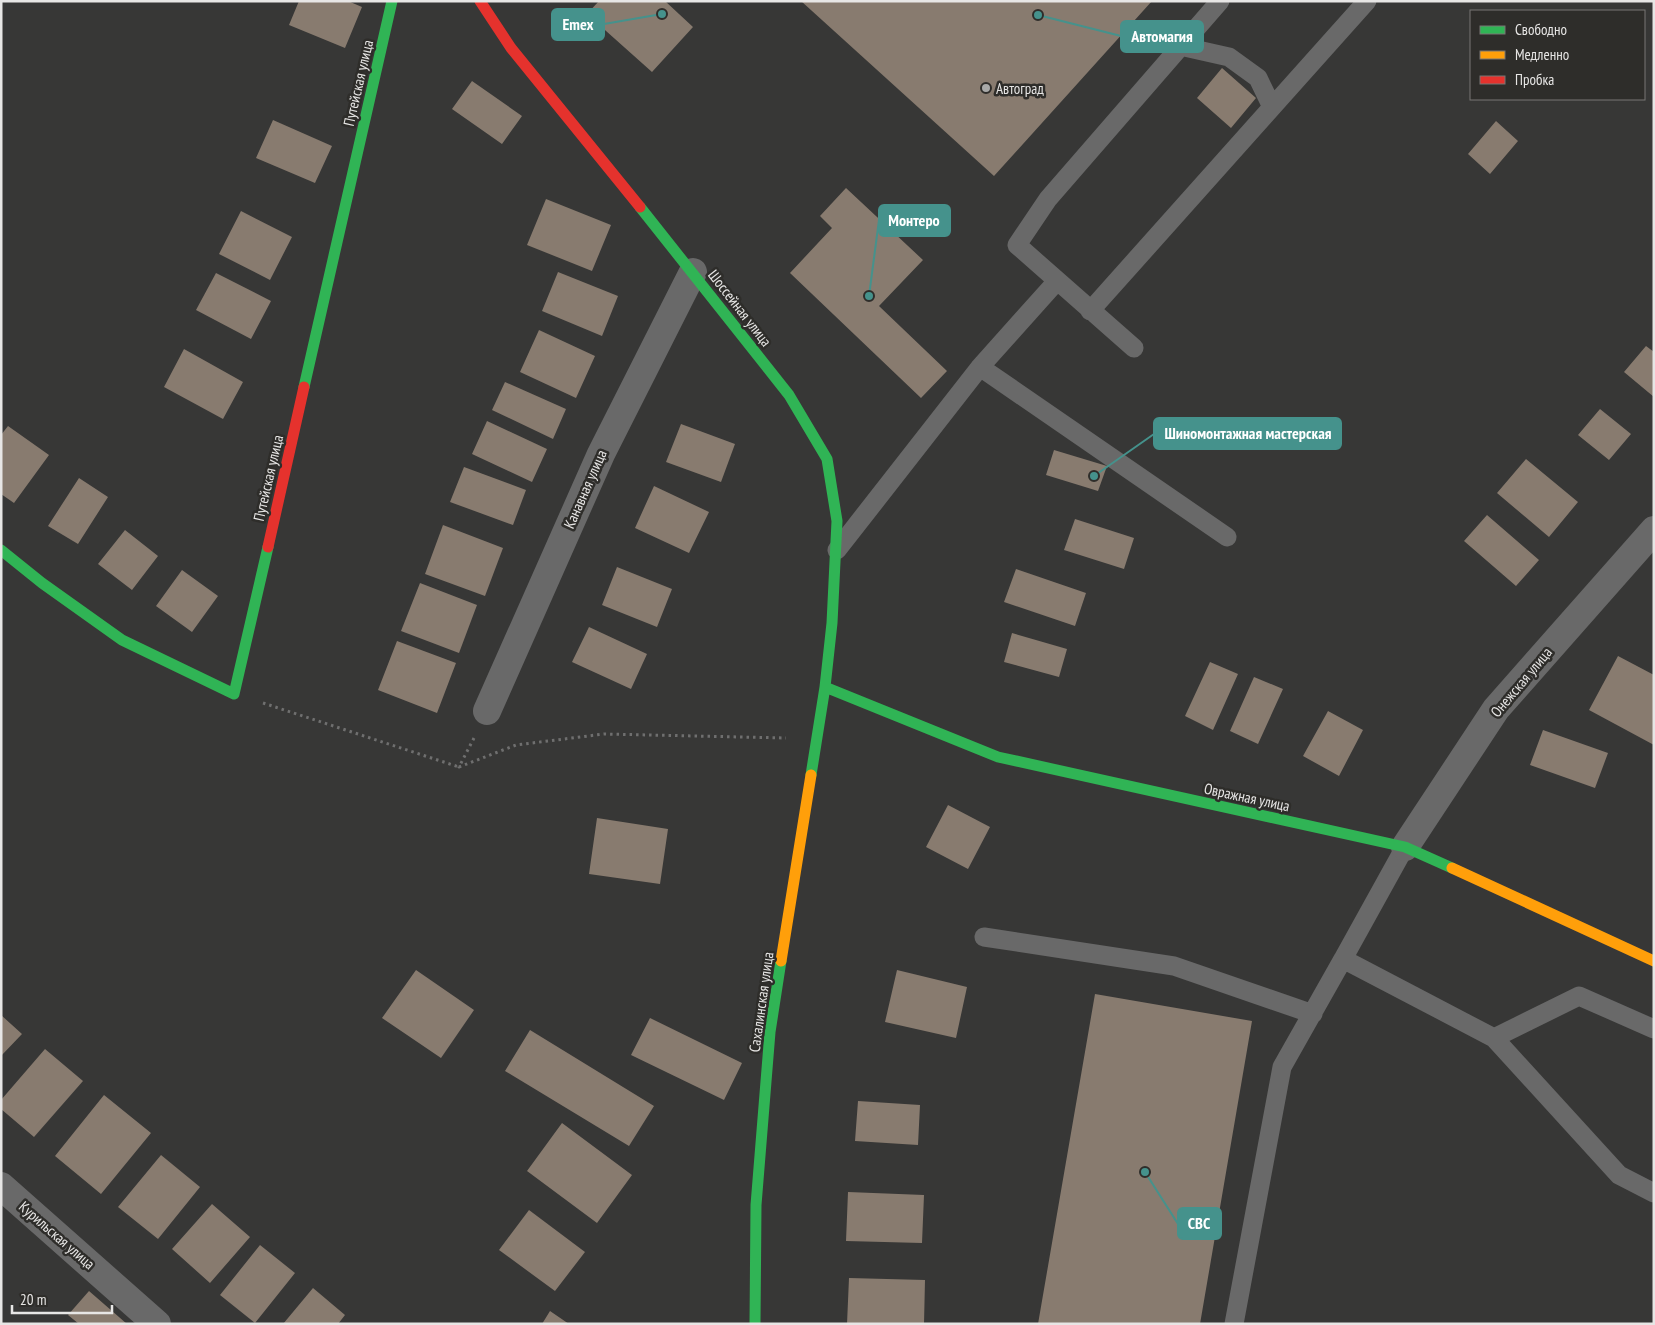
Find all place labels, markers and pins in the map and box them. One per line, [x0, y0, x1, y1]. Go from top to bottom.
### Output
callout: Emex [552, 9, 604, 40]
callout: Автомагия [1121, 21, 1203, 52]
place label: Автоград [996, 79, 1044, 98]
marker: Автоград [980, 82, 992, 94]
callout: Монтеро [879, 205, 950, 236]
callout: Шиномонтажная мастерская [1154, 418, 1341, 449]
callout: СВС [1178, 1208, 1221, 1239]

